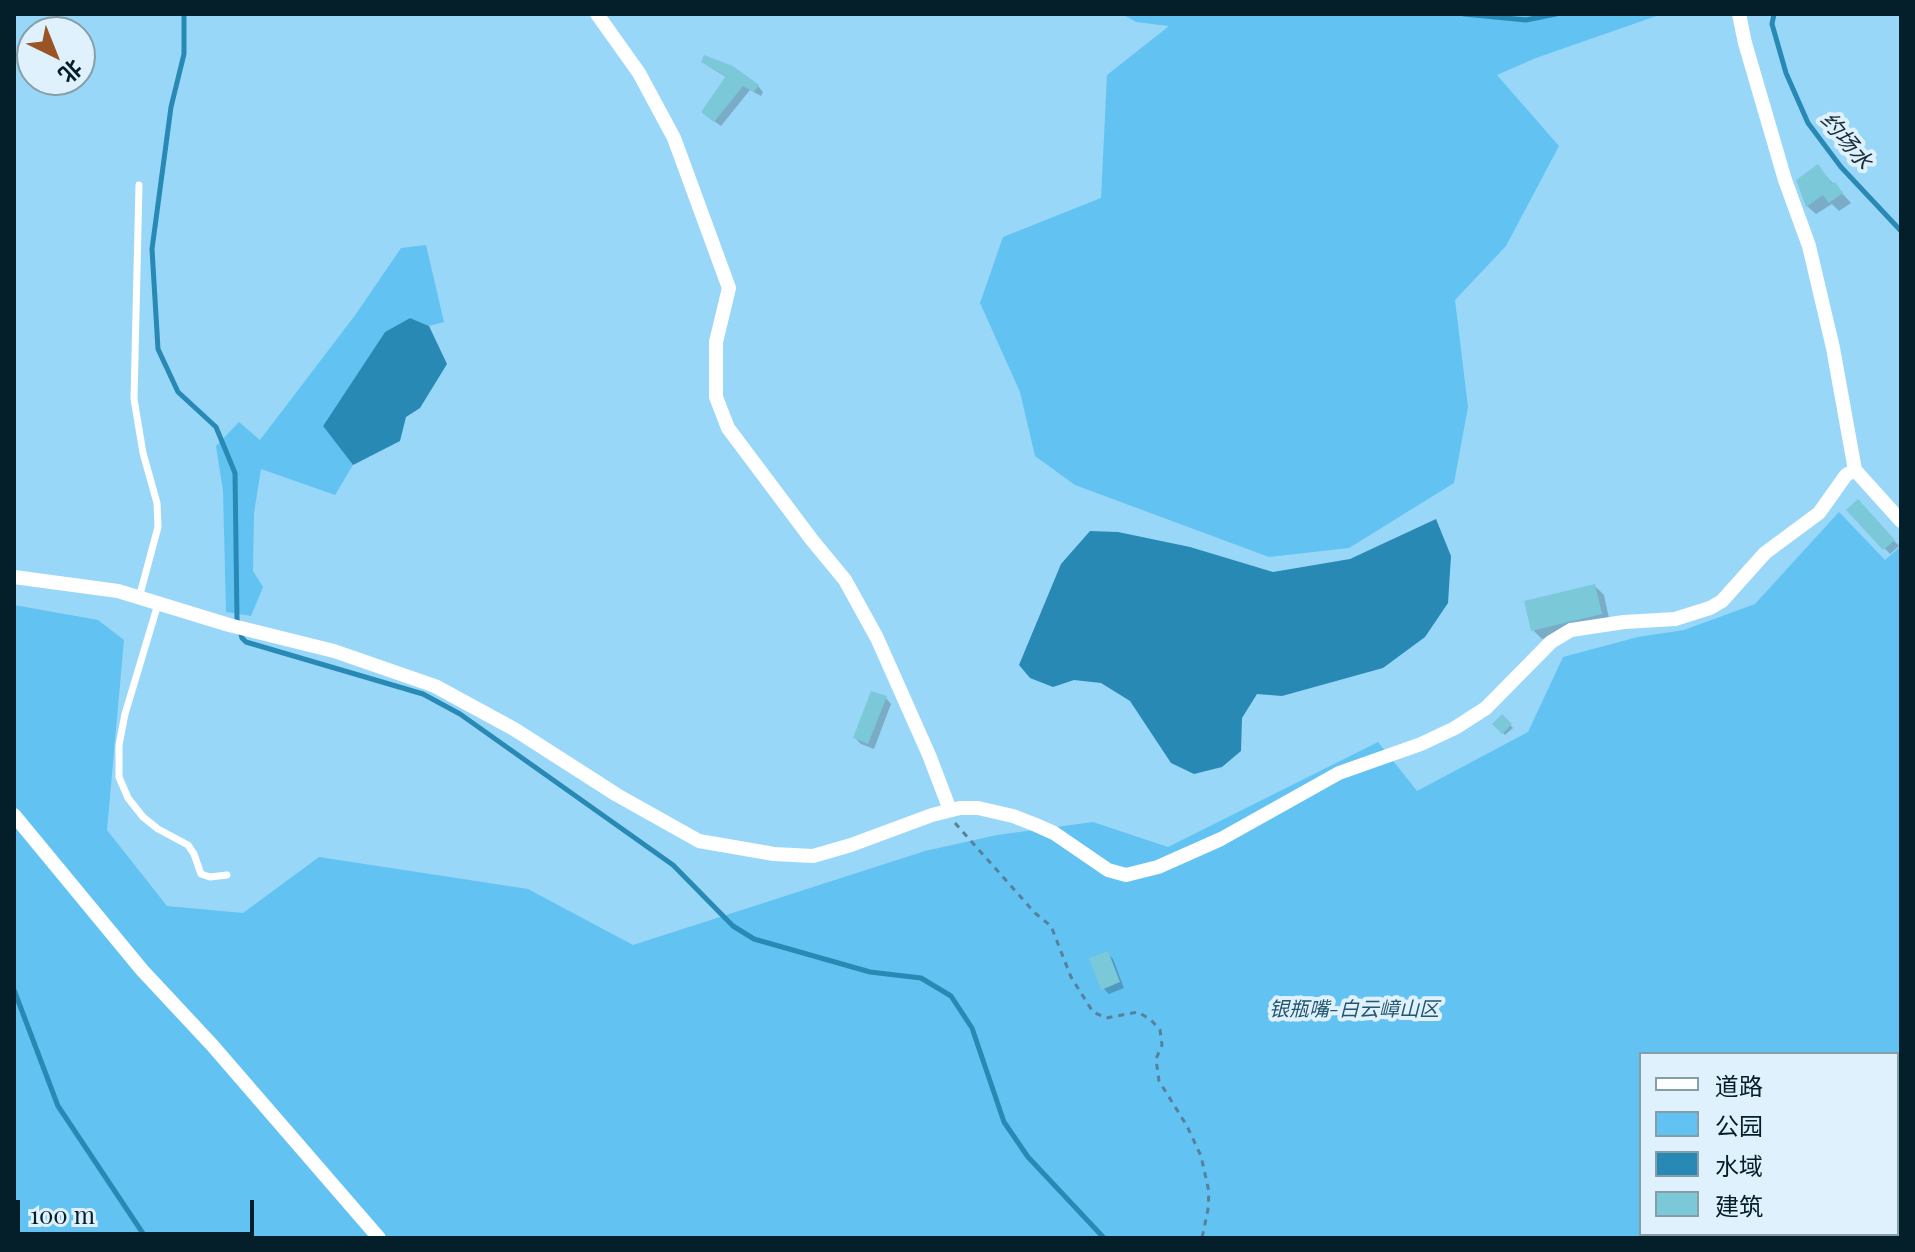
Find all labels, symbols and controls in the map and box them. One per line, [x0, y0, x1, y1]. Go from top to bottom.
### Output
north arrow [16, 16, 96, 96]
text: 北 [53, 54, 89, 91]
water label: 约场水 [1815, 107, 1877, 175]
park label: 银瓶嘴-白云嶂山区 [1269, 998, 1439, 1022]
legend [1639, 1052, 1899, 1236]
text: 道路 [1715, 1069, 1763, 1101]
text: 公园 [1715, 1109, 1763, 1141]
text: 水域 [1715, 1149, 1763, 1181]
scale bar [20, 1184, 258, 1234]
text: 建筑 [1715, 1189, 1763, 1221]
text: 100 m [30, 1198, 95, 1230]

